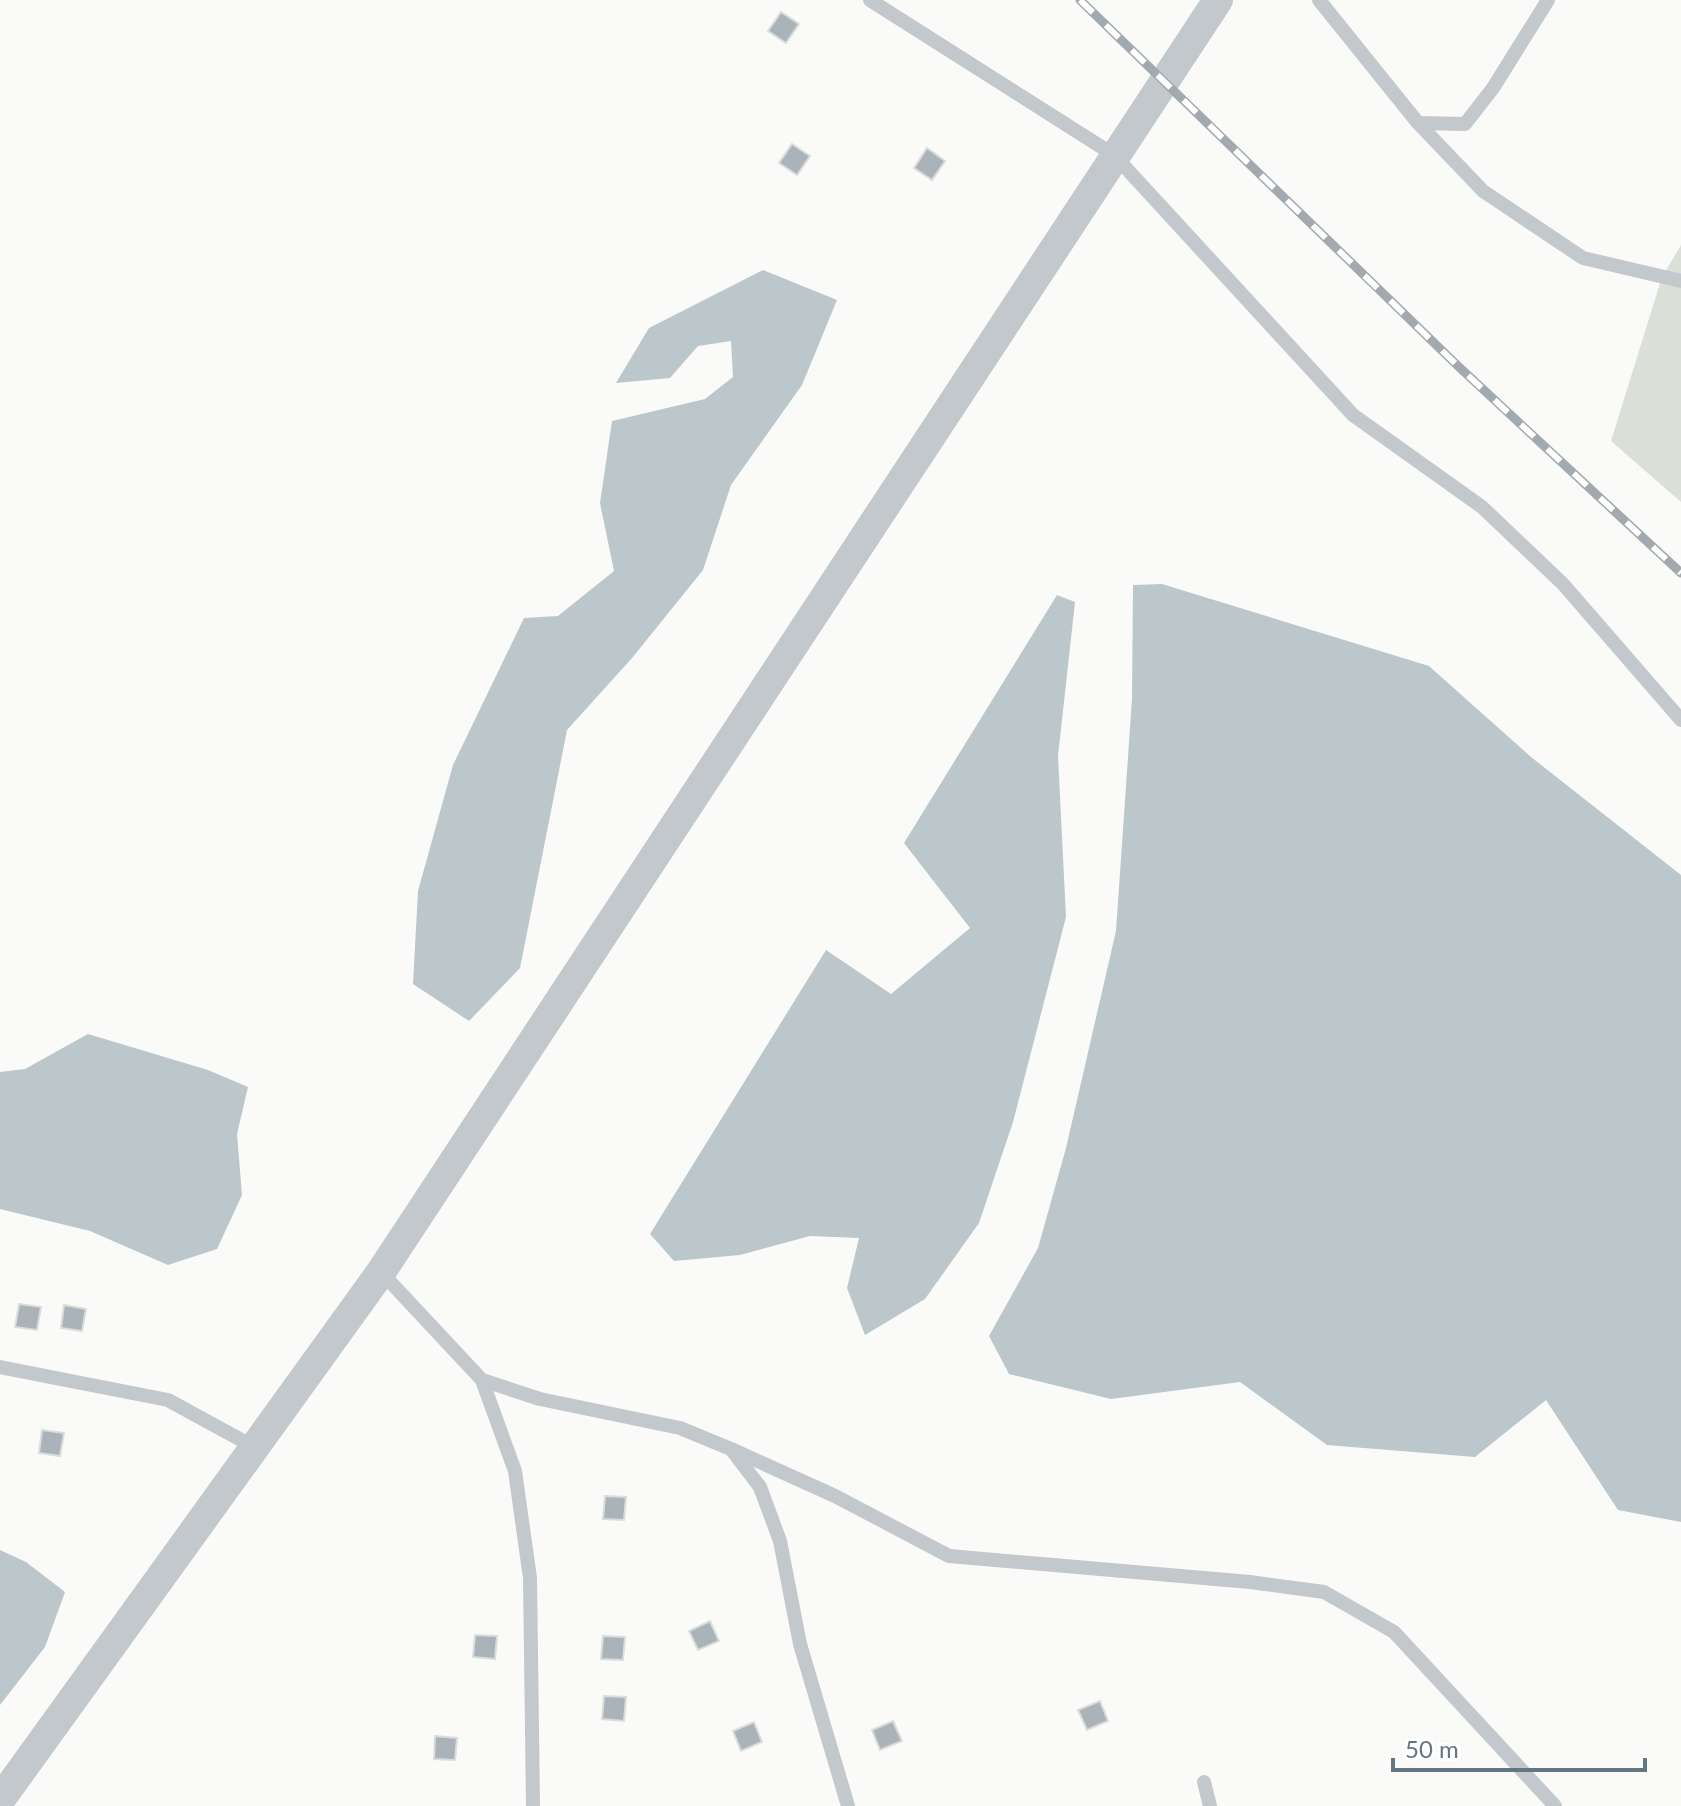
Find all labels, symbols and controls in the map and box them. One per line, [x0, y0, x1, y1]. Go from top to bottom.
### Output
scale bar [1393, 1722, 1645, 1772]
text: 50 m [1405, 1734, 1459, 1763]

